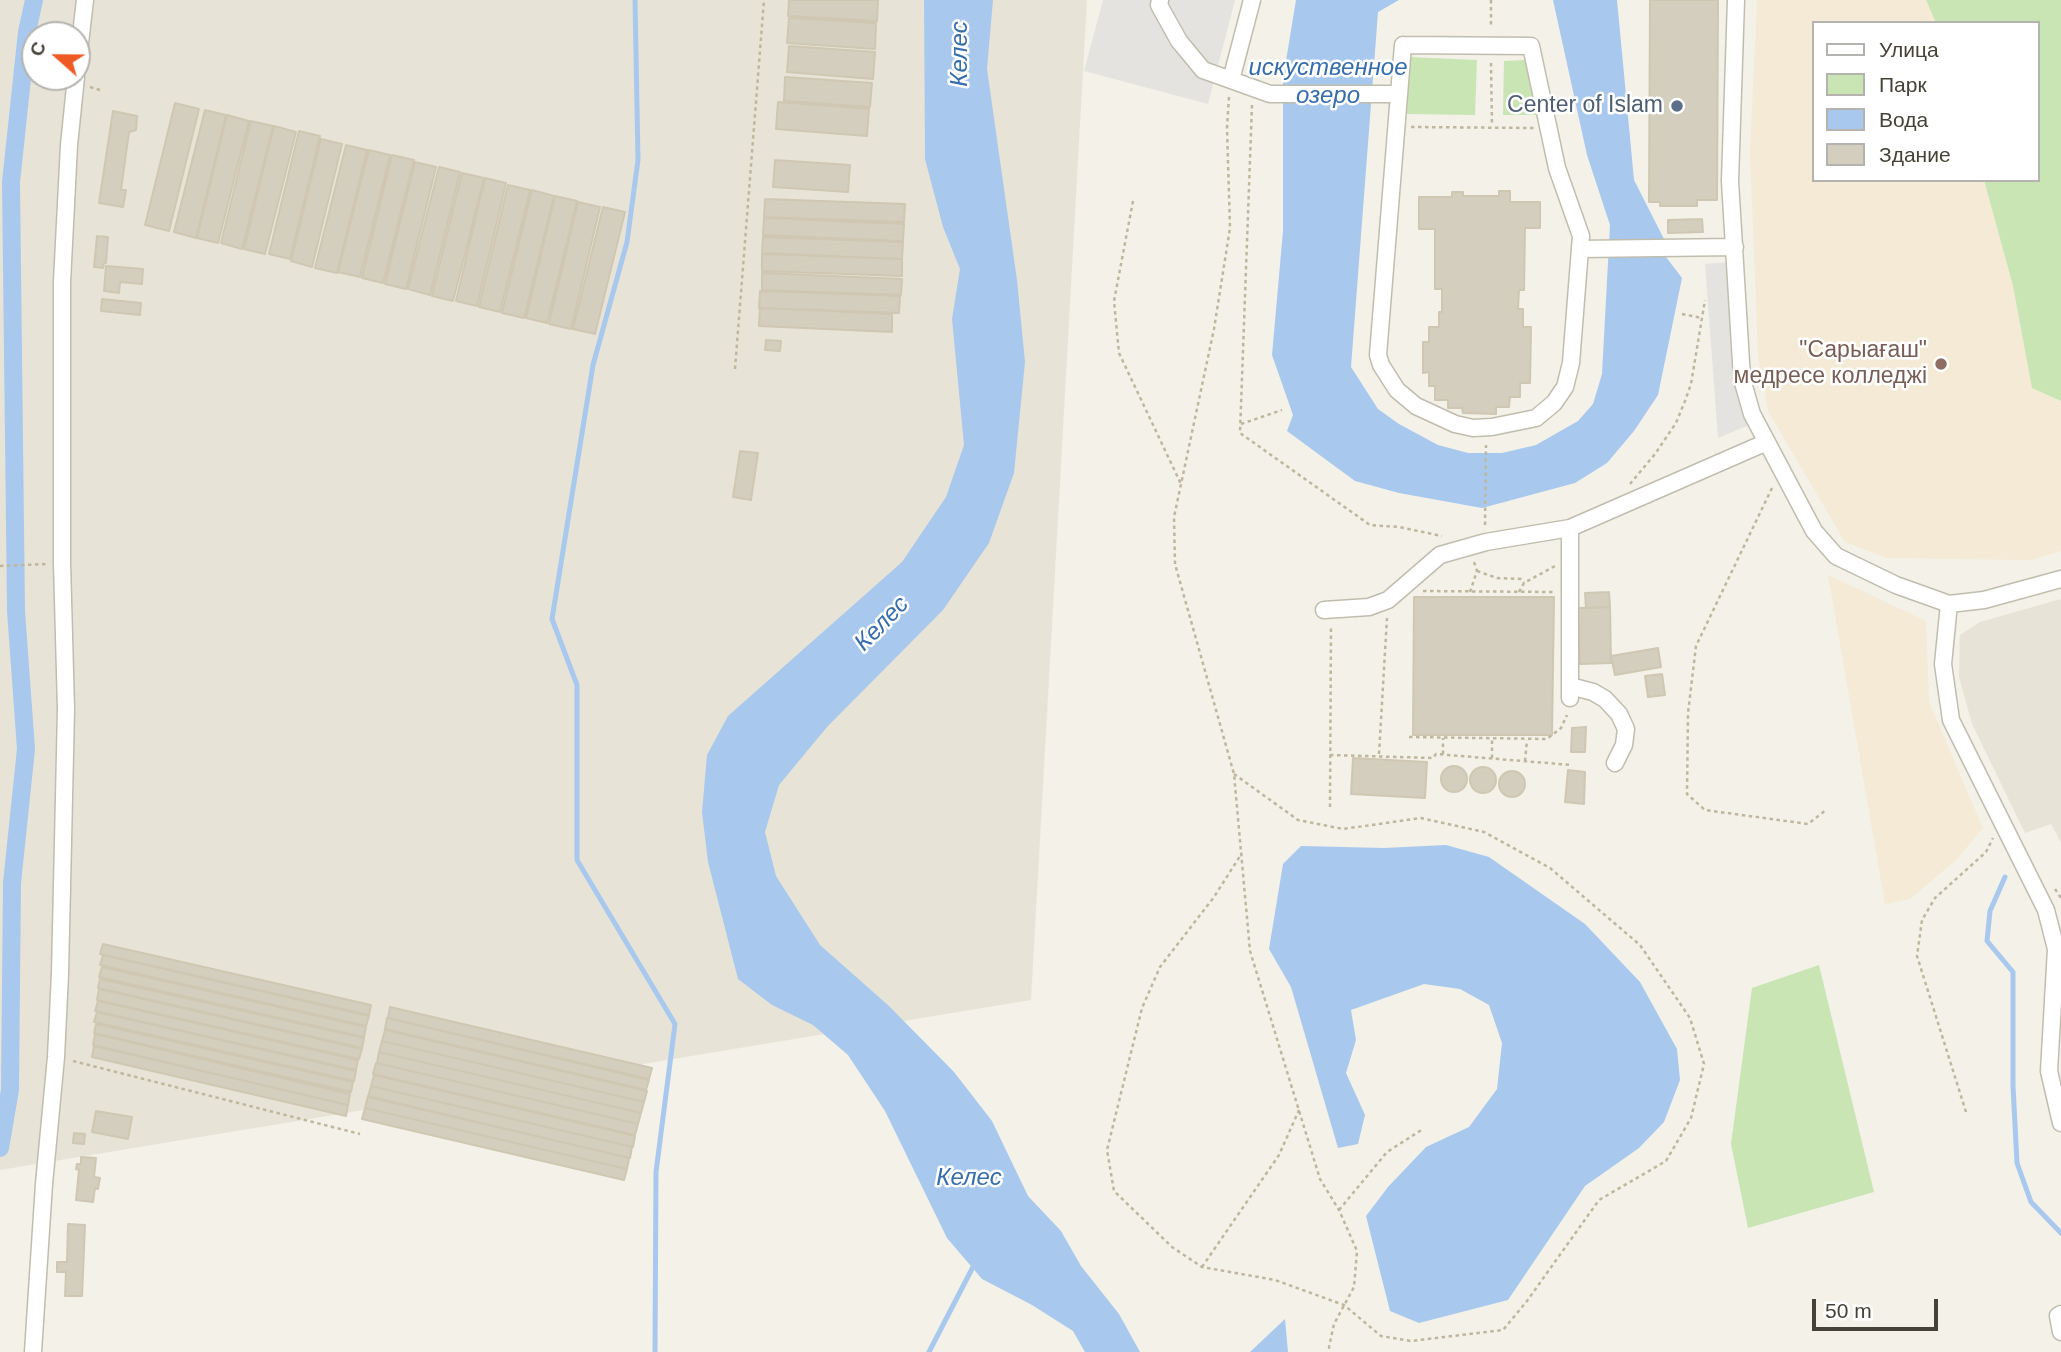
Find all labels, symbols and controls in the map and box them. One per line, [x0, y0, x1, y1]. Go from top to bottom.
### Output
north arrow [21, 21, 91, 91]
water label: Келес [946, 21, 974, 87]
legend [1812, 21, 2040, 182]
text: Улица [1879, 38, 1939, 61]
text: С [26, 39, 50, 59]
water label: искуственное озеро [1248, 54, 1408, 110]
text: Парк [1879, 73, 1927, 96]
place label: Center of Islam [1507, 92, 1663, 120]
marker: Center of Islam [1669, 98, 1685, 114]
text: Вода [1879, 108, 1928, 131]
text: Здание [1879, 143, 1951, 166]
place label: "Сарыағаш" медресе колледжі [1734, 337, 1927, 391]
marker: "Сарыағаш" медресе колледжі [1933, 356, 1949, 372]
water label: Келес [849, 591, 915, 657]
water label: Келес [936, 1164, 1002, 1192]
scale bar [1816, 1286, 1942, 1330]
text: 50 m [1825, 1299, 1872, 1322]

